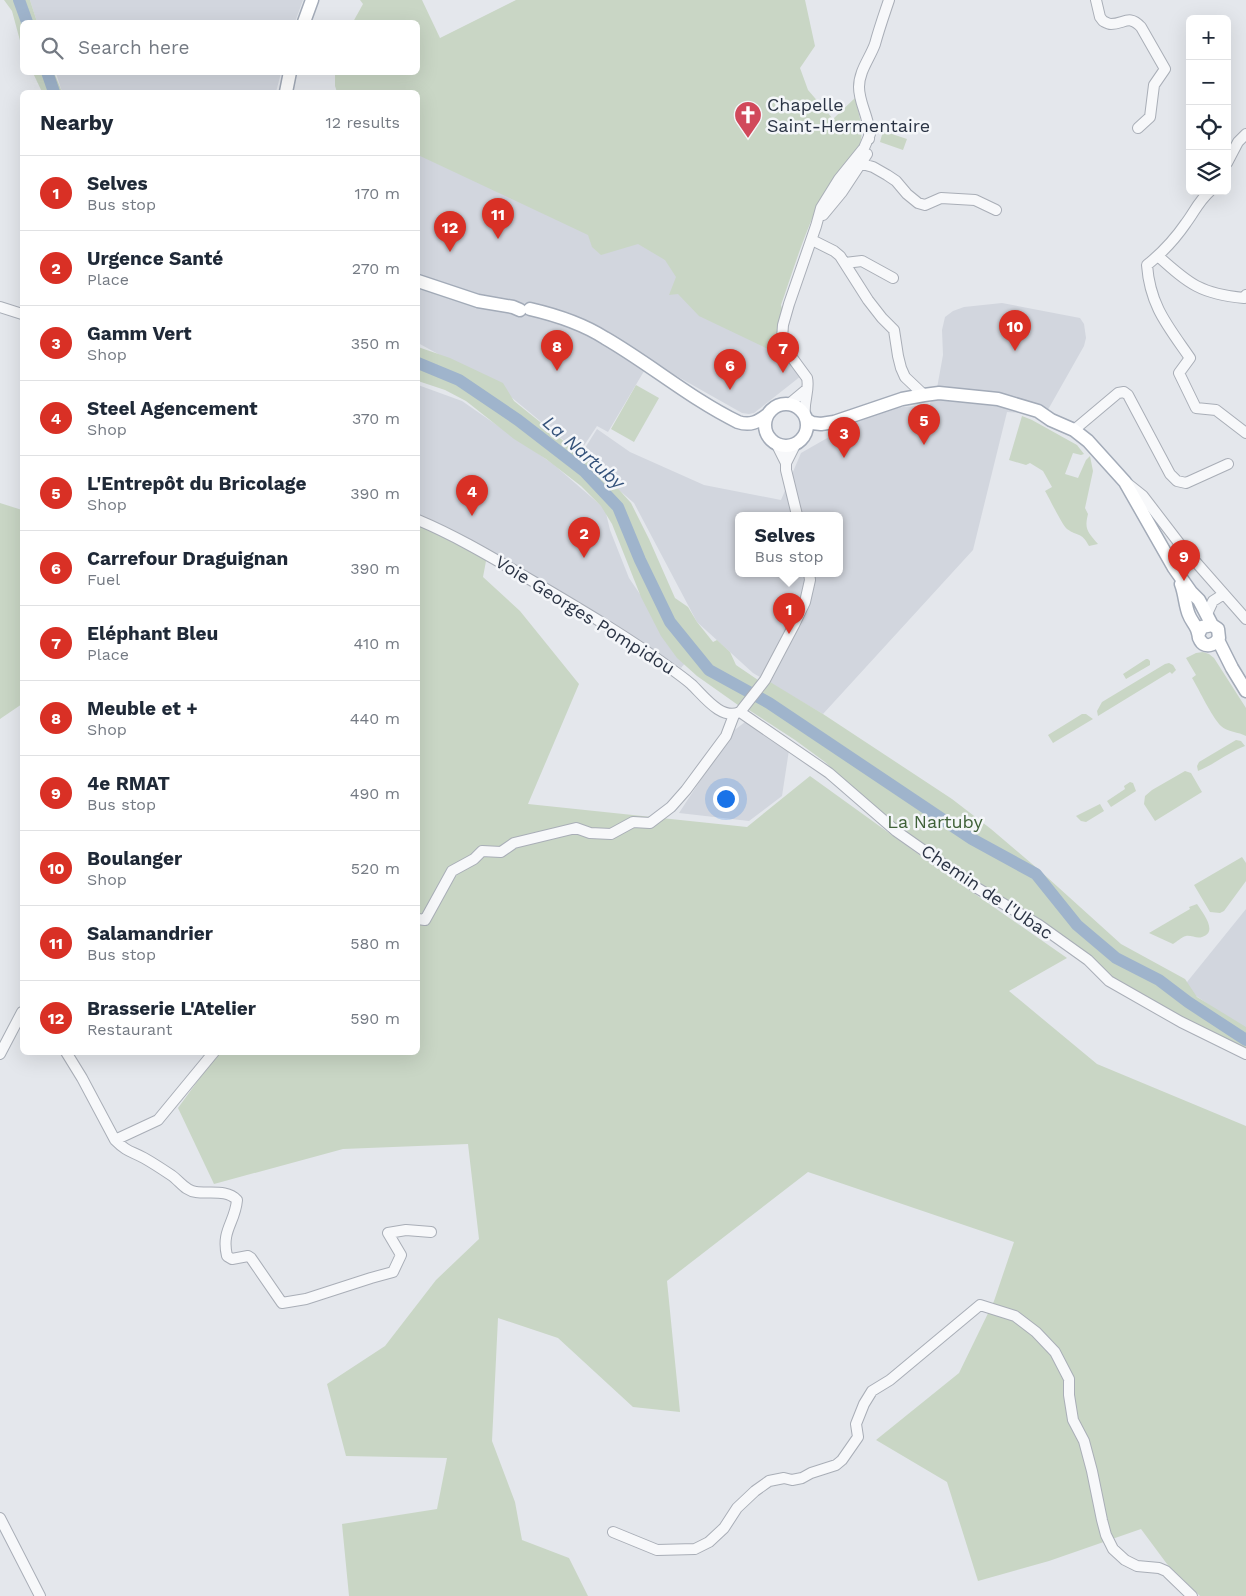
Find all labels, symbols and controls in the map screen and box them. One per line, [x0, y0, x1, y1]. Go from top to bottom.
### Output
map controls [1186, 15, 1231, 195]
button: + [1186, 15, 1231, 60]
search box [20, 20, 420, 75]
icon: search [38, 34, 66, 62]
text: Search here [78, 36, 189, 59]
button: − [1186, 60, 1231, 105]
place label: Chapelle Saint-Hermentaire [767, 94, 930, 136]
church icon: Chapelle Saint-Hermentaire [733, 100, 763, 139]
button: locate [1186, 105, 1231, 150]
text: Nearby [40, 110, 113, 135]
text: 12 results [325, 113, 400, 132]
button: layers [1186, 150, 1231, 195]
text: Selves [87, 172, 148, 195]
text: 1 [53, 184, 59, 203]
text: 170 m [354, 184, 400, 203]
text: Bus stop [87, 195, 156, 214]
pin: 11 [482, 198, 514, 239]
pin: 12 [434, 211, 466, 252]
text: Urgence Santé [87, 247, 223, 270]
text: 2 [51, 259, 61, 278]
text: 270 m [352, 259, 400, 278]
text: Place [87, 270, 129, 289]
pin: 10 [999, 310, 1031, 351]
text: Gamm Vert [87, 322, 192, 345]
pin: 8 [541, 330, 573, 371]
pin: 7 [767, 332, 799, 373]
text: 3 [51, 334, 61, 353]
text: 350 m [351, 334, 400, 353]
text: Shop [87, 345, 127, 364]
pin: 6 [714, 349, 746, 390]
text: Steel Agencement [87, 397, 258, 420]
pin: 5 [908, 404, 940, 445]
text: 4 [51, 409, 61, 428]
text: 370 m [352, 409, 400, 428]
water label: La Nartuby [538, 411, 630, 495]
pin: 3 [828, 417, 860, 458]
text: Shop [87, 420, 127, 439]
text: L'Entrepôt du Bricolage [87, 472, 306, 495]
pin: 4 [456, 475, 488, 516]
text: 5 [51, 484, 61, 503]
text: 390 m [350, 484, 400, 503]
text: Shop [87, 495, 127, 514]
popup [735, 512, 843, 577]
pin: 2 [568, 517, 600, 558]
text: Selves [755, 524, 815, 547]
pin: 9 [1168, 540, 1200, 581]
text: Carrefour Draguignan [87, 547, 288, 570]
text: Bus stop [755, 547, 823, 566]
street label: Voie Georges Pompidou [492, 551, 679, 679]
text: 6 [51, 559, 61, 578]
text: 390 m [350, 559, 400, 578]
text: Fuel [87, 570, 120, 589]
pin: 1 [773, 593, 805, 634]
text: Eléphant Bleu [87, 622, 218, 645]
text: 7 [51, 634, 61, 653]
text: 410 m [354, 634, 400, 653]
text: Place [87, 645, 129, 664]
text: Meuble et + [87, 697, 198, 720]
text: 8 [51, 709, 61, 728]
text: 440 m [350, 709, 400, 728]
text: Shop [87, 720, 127, 739]
text: 4e RMAT [87, 772, 170, 795]
text: 9 [51, 784, 61, 803]
text: 490 m [350, 784, 400, 803]
your location [713, 786, 739, 812]
text: Bus stop [87, 795, 156, 814]
park label: La Nartuby [887, 811, 984, 832]
street label: Chemin de l'Ubac [917, 840, 1057, 943]
text: Boulanger [87, 847, 182, 870]
text: 10 [47, 859, 65, 878]
text: 520 m [351, 859, 400, 878]
text: Shop [87, 870, 127, 889]
text: Salamandrier [87, 922, 213, 945]
text: 11 [49, 934, 63, 953]
text: 580 m [350, 934, 400, 953]
text: Bus stop [87, 945, 156, 964]
text: Brasserie L'Atelier [87, 997, 256, 1020]
text: 12 [48, 1009, 64, 1028]
text: 590 m [350, 1009, 400, 1028]
text: Restaurant [87, 1020, 173, 1039]

